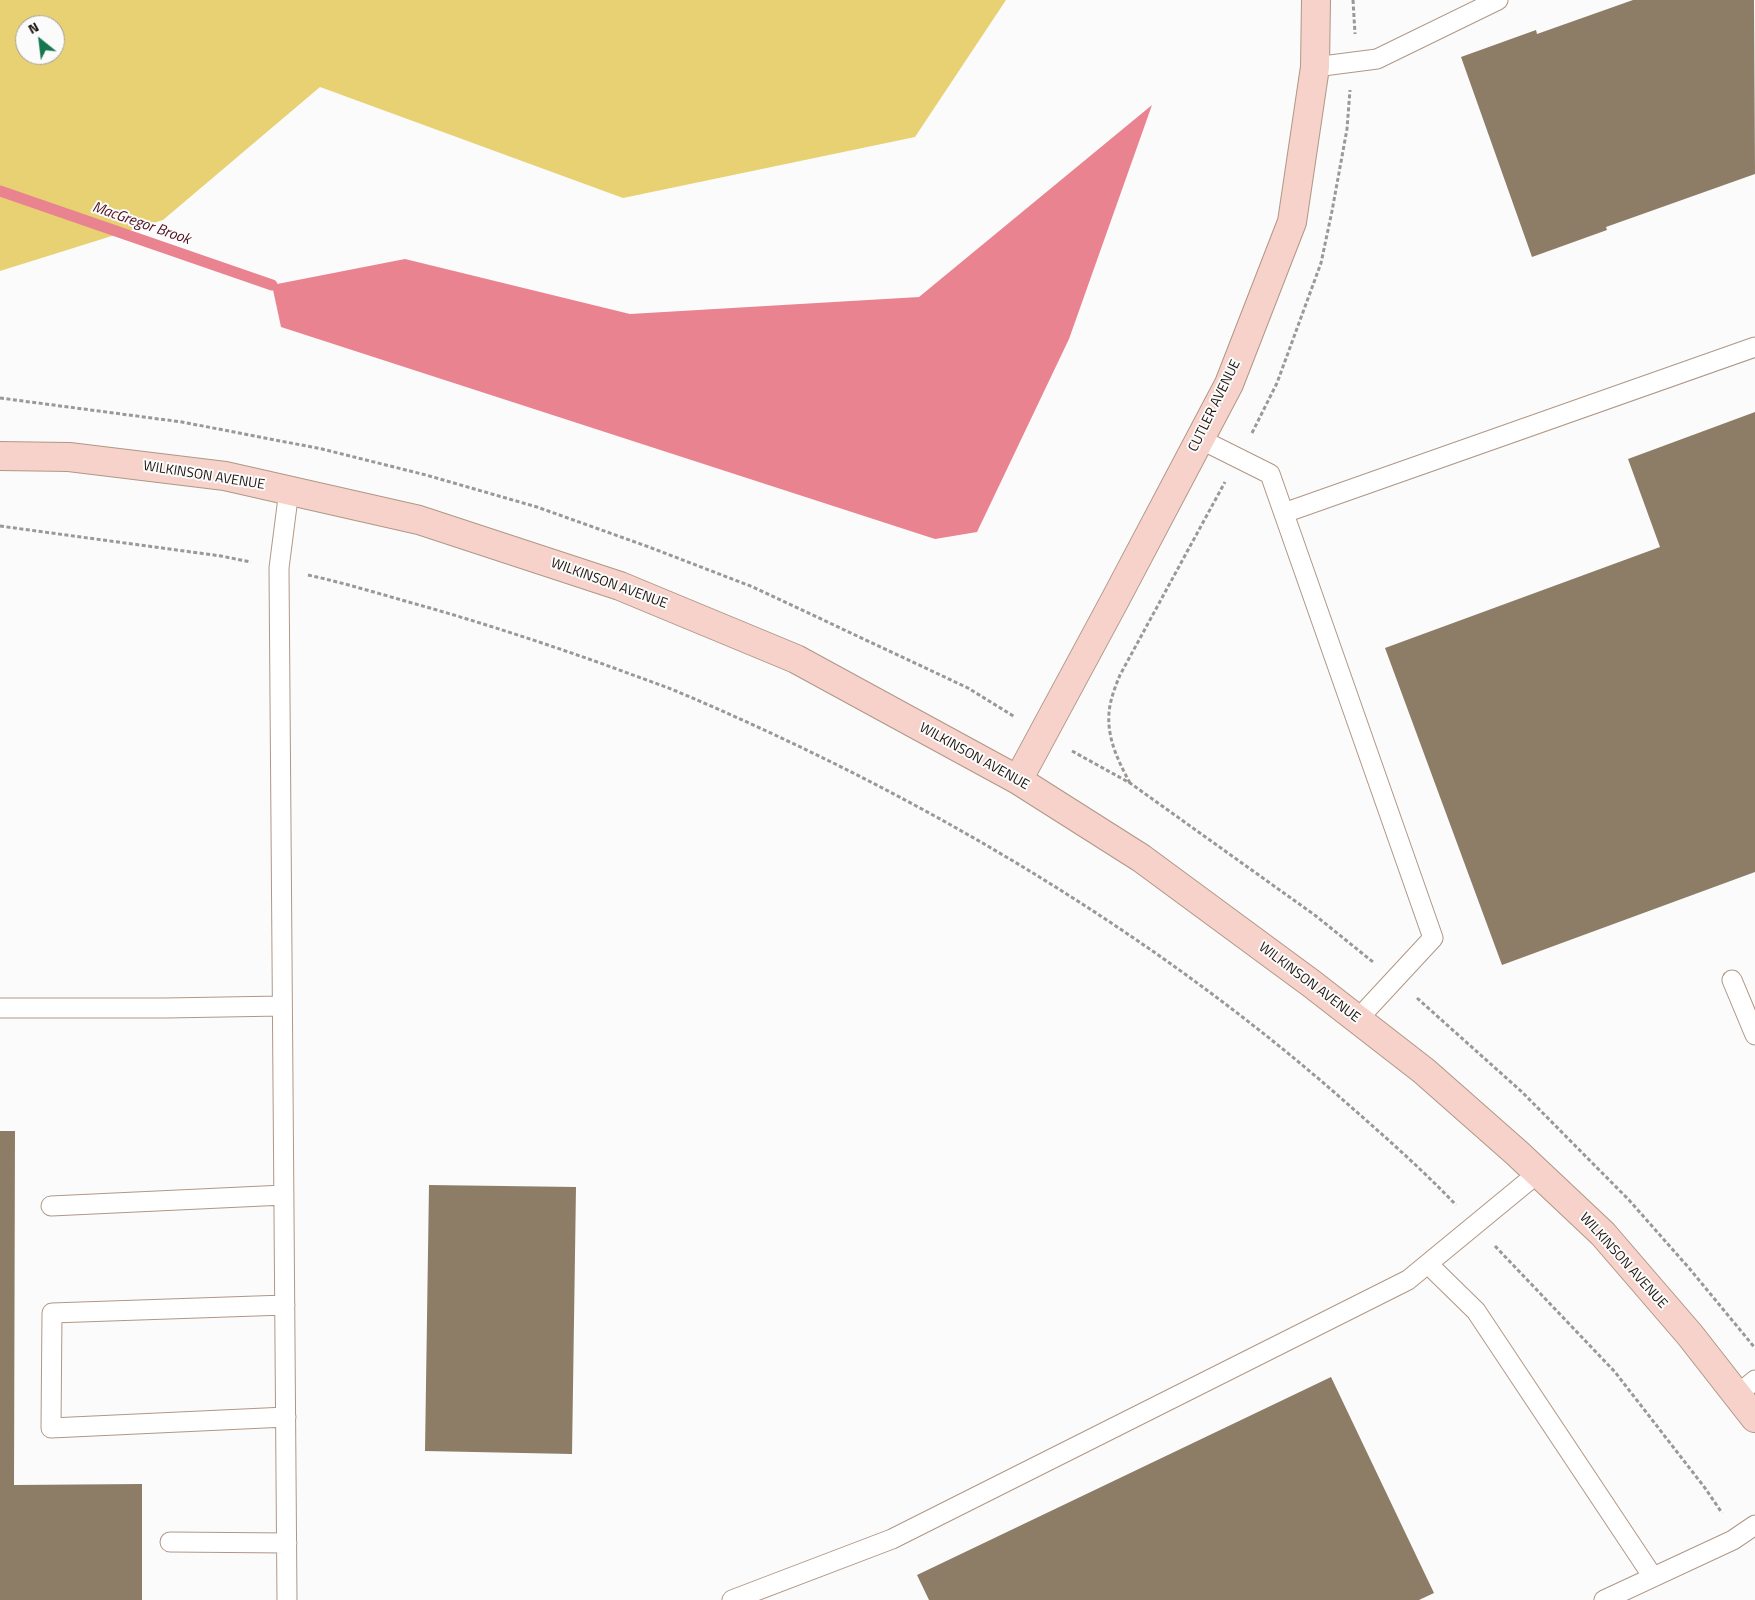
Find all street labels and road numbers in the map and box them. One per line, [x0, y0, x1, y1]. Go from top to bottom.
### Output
street label: CUTLER AVENUE [1185, 357, 1245, 455]
street label: WILKINSON AVENUE [142, 458, 266, 494]
street label: WILKINSON AVENUE [548, 555, 670, 613]
street label: WILKINSON AVENUE [916, 720, 1032, 794]
street label: WILKINSON AVENUE [1255, 939, 1363, 1027]
street label: WILKINSON AVENUE [1576, 1210, 1670, 1312]

